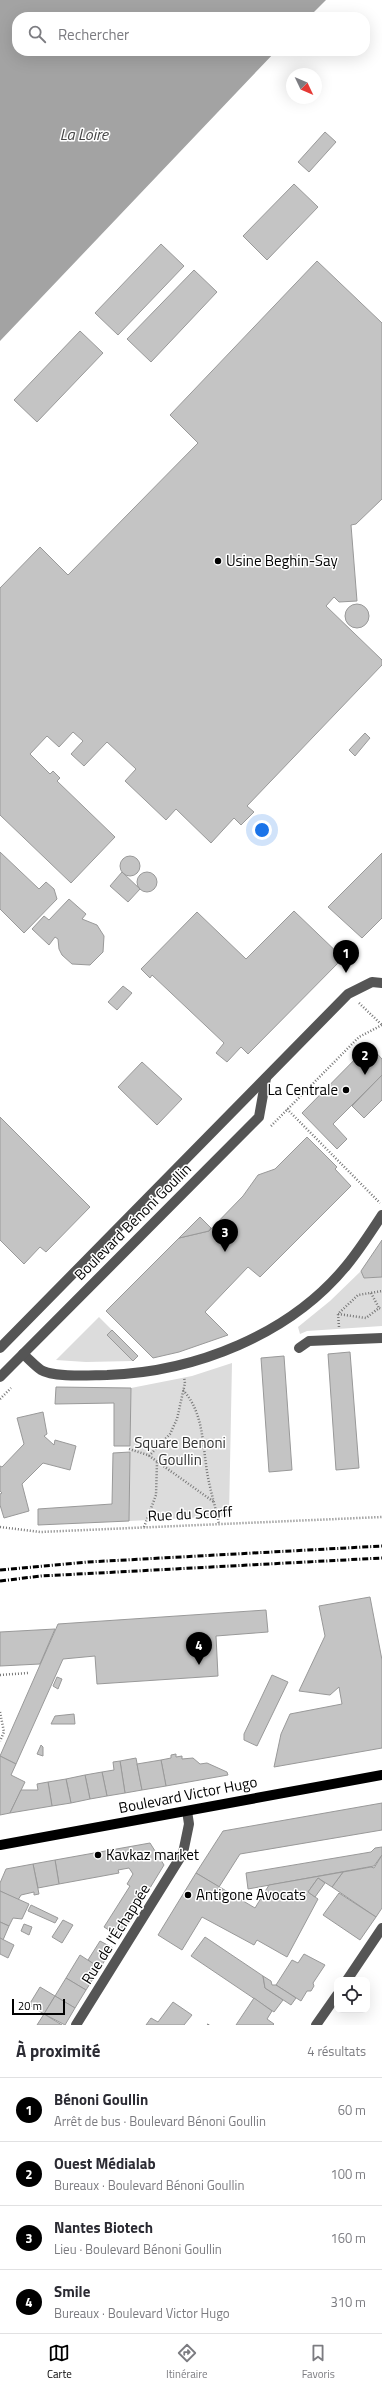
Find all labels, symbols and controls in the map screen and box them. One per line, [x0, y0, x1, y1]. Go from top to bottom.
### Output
search box [12, 12, 370, 56]
icon: search [26, 23, 48, 45]
text: Rechercher [58, 23, 129, 46]
north arrow [286, 68, 322, 104]
water label: La Loire [60, 122, 110, 146]
place label: Usine Beghin-Say [226, 549, 338, 572]
marker: Usine Beghin-Say [213, 556, 223, 566]
your location [252, 820, 272, 840]
pin: 1 [333, 940, 359, 973]
pin: 2 [352, 1042, 378, 1075]
place label: La Centrale [267, 1078, 338, 1101]
marker: La Centrale [341, 1085, 351, 1095]
street label: Boulevard Bénoni Goullin [69, 1158, 197, 1286]
pin: 3 [212, 1219, 238, 1252]
park label: Square Benoni Goullin [134, 1431, 226, 1471]
street label: Rue du Scorff [147, 1500, 233, 1527]
pin: 4 [186, 1632, 212, 1665]
street label: Boulevard Victor Hugo [117, 1770, 259, 1819]
place label: Kavkaz market [106, 1843, 200, 1866]
marker: Kavkaz market [93, 1850, 103, 1860]
street label: Rue de l'Échappée [75, 1879, 156, 1988]
place label: Antigone Avocats [196, 1883, 306, 1906]
marker: Antigone Avocats [183, 1890, 193, 1900]
map controls [334, 1977, 370, 2013]
button: locate [334, 1977, 370, 2013]
scale bar [12, 1997, 65, 2016]
text: 20 m [18, 1998, 42, 2014]
text: À proximité [16, 2038, 100, 2064]
text: 4 résultats [307, 2041, 366, 2061]
text: Bénoni Goullin [54, 2088, 148, 2111]
text: 1 [25, 2100, 33, 2120]
text: 60 m [338, 2100, 366, 2120]
text: Arrêt de bus · Boulevard Bénoni Goullin [54, 2111, 266, 2131]
text: Ouest Médialab [54, 2152, 156, 2175]
text: 2 [25, 2164, 33, 2184]
text: 100 m [330, 2164, 366, 2184]
text: Bureaux · Boulevard Bénoni Goullin [54, 2175, 244, 2195]
text: Nantes Biotech [54, 2216, 153, 2239]
text: 3 [25, 2228, 33, 2248]
text: 160 m [330, 2228, 366, 2248]
text: Lieu · Boulevard Bénoni Goullin [54, 2239, 222, 2259]
text: Smile [54, 2280, 90, 2303]
text: 4 [25, 2292, 33, 2312]
text: 310 m [330, 2292, 366, 2312]
text: Bureaux · Boulevard Victor Hugo [54, 2303, 230, 2323]
tab: Carte [47, 2342, 72, 2382]
tab: Itinéraire [166, 2342, 207, 2382]
tab: Favoris [302, 2342, 335, 2382]

